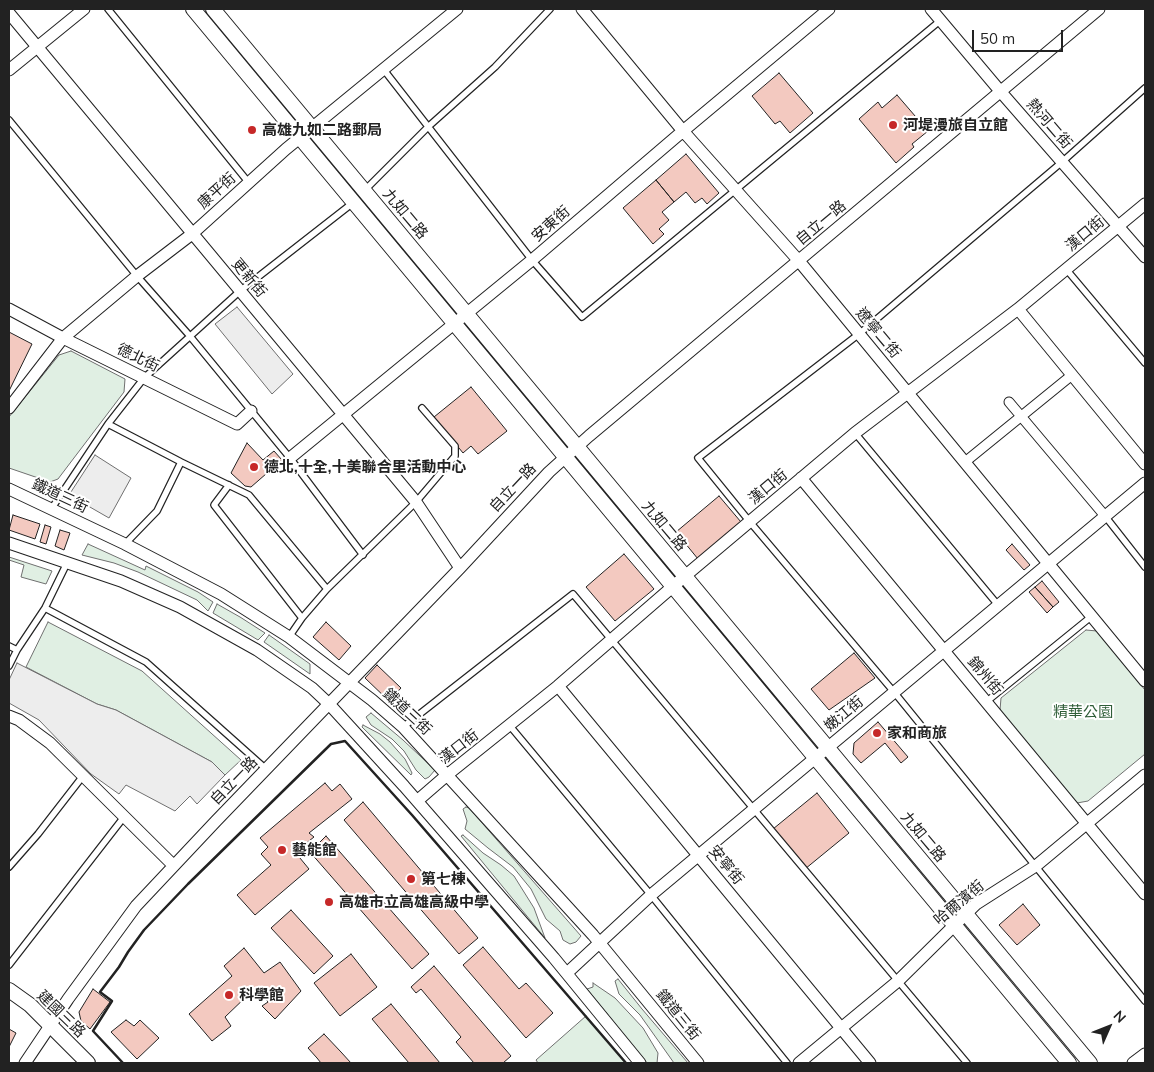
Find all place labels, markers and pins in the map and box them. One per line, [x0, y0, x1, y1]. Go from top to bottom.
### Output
place label: 河堤漫旅自立館 [903, 116, 1008, 134]
marker: 河堤漫旅自立館 [887, 119, 899, 131]
place label: 高雄九如二路郵局 [262, 121, 382, 139]
marker: 高雄九如二路郵局 [246, 124, 258, 136]
place label: 德北,十全,十美聯合里活動中心 [264, 458, 466, 476]
marker: 德北,十全,十美聯合里活動中心 [248, 461, 260, 473]
place label: 家和商旅 [887, 724, 947, 742]
marker: 家和商旅 [871, 727, 883, 739]
place label: 藝能館 [292, 841, 337, 859]
marker: 藝能館 [276, 844, 288, 856]
place label: 第七棟 [421, 870, 466, 888]
marker: 第七棟 [405, 873, 417, 885]
place label: 高雄市立高雄高級中學 [339, 893, 489, 911]
marker: 高雄市立高雄高級中學 [323, 896, 335, 908]
place label: 科學館 [239, 986, 284, 1004]
marker: 科學館 [223, 989, 235, 1001]

